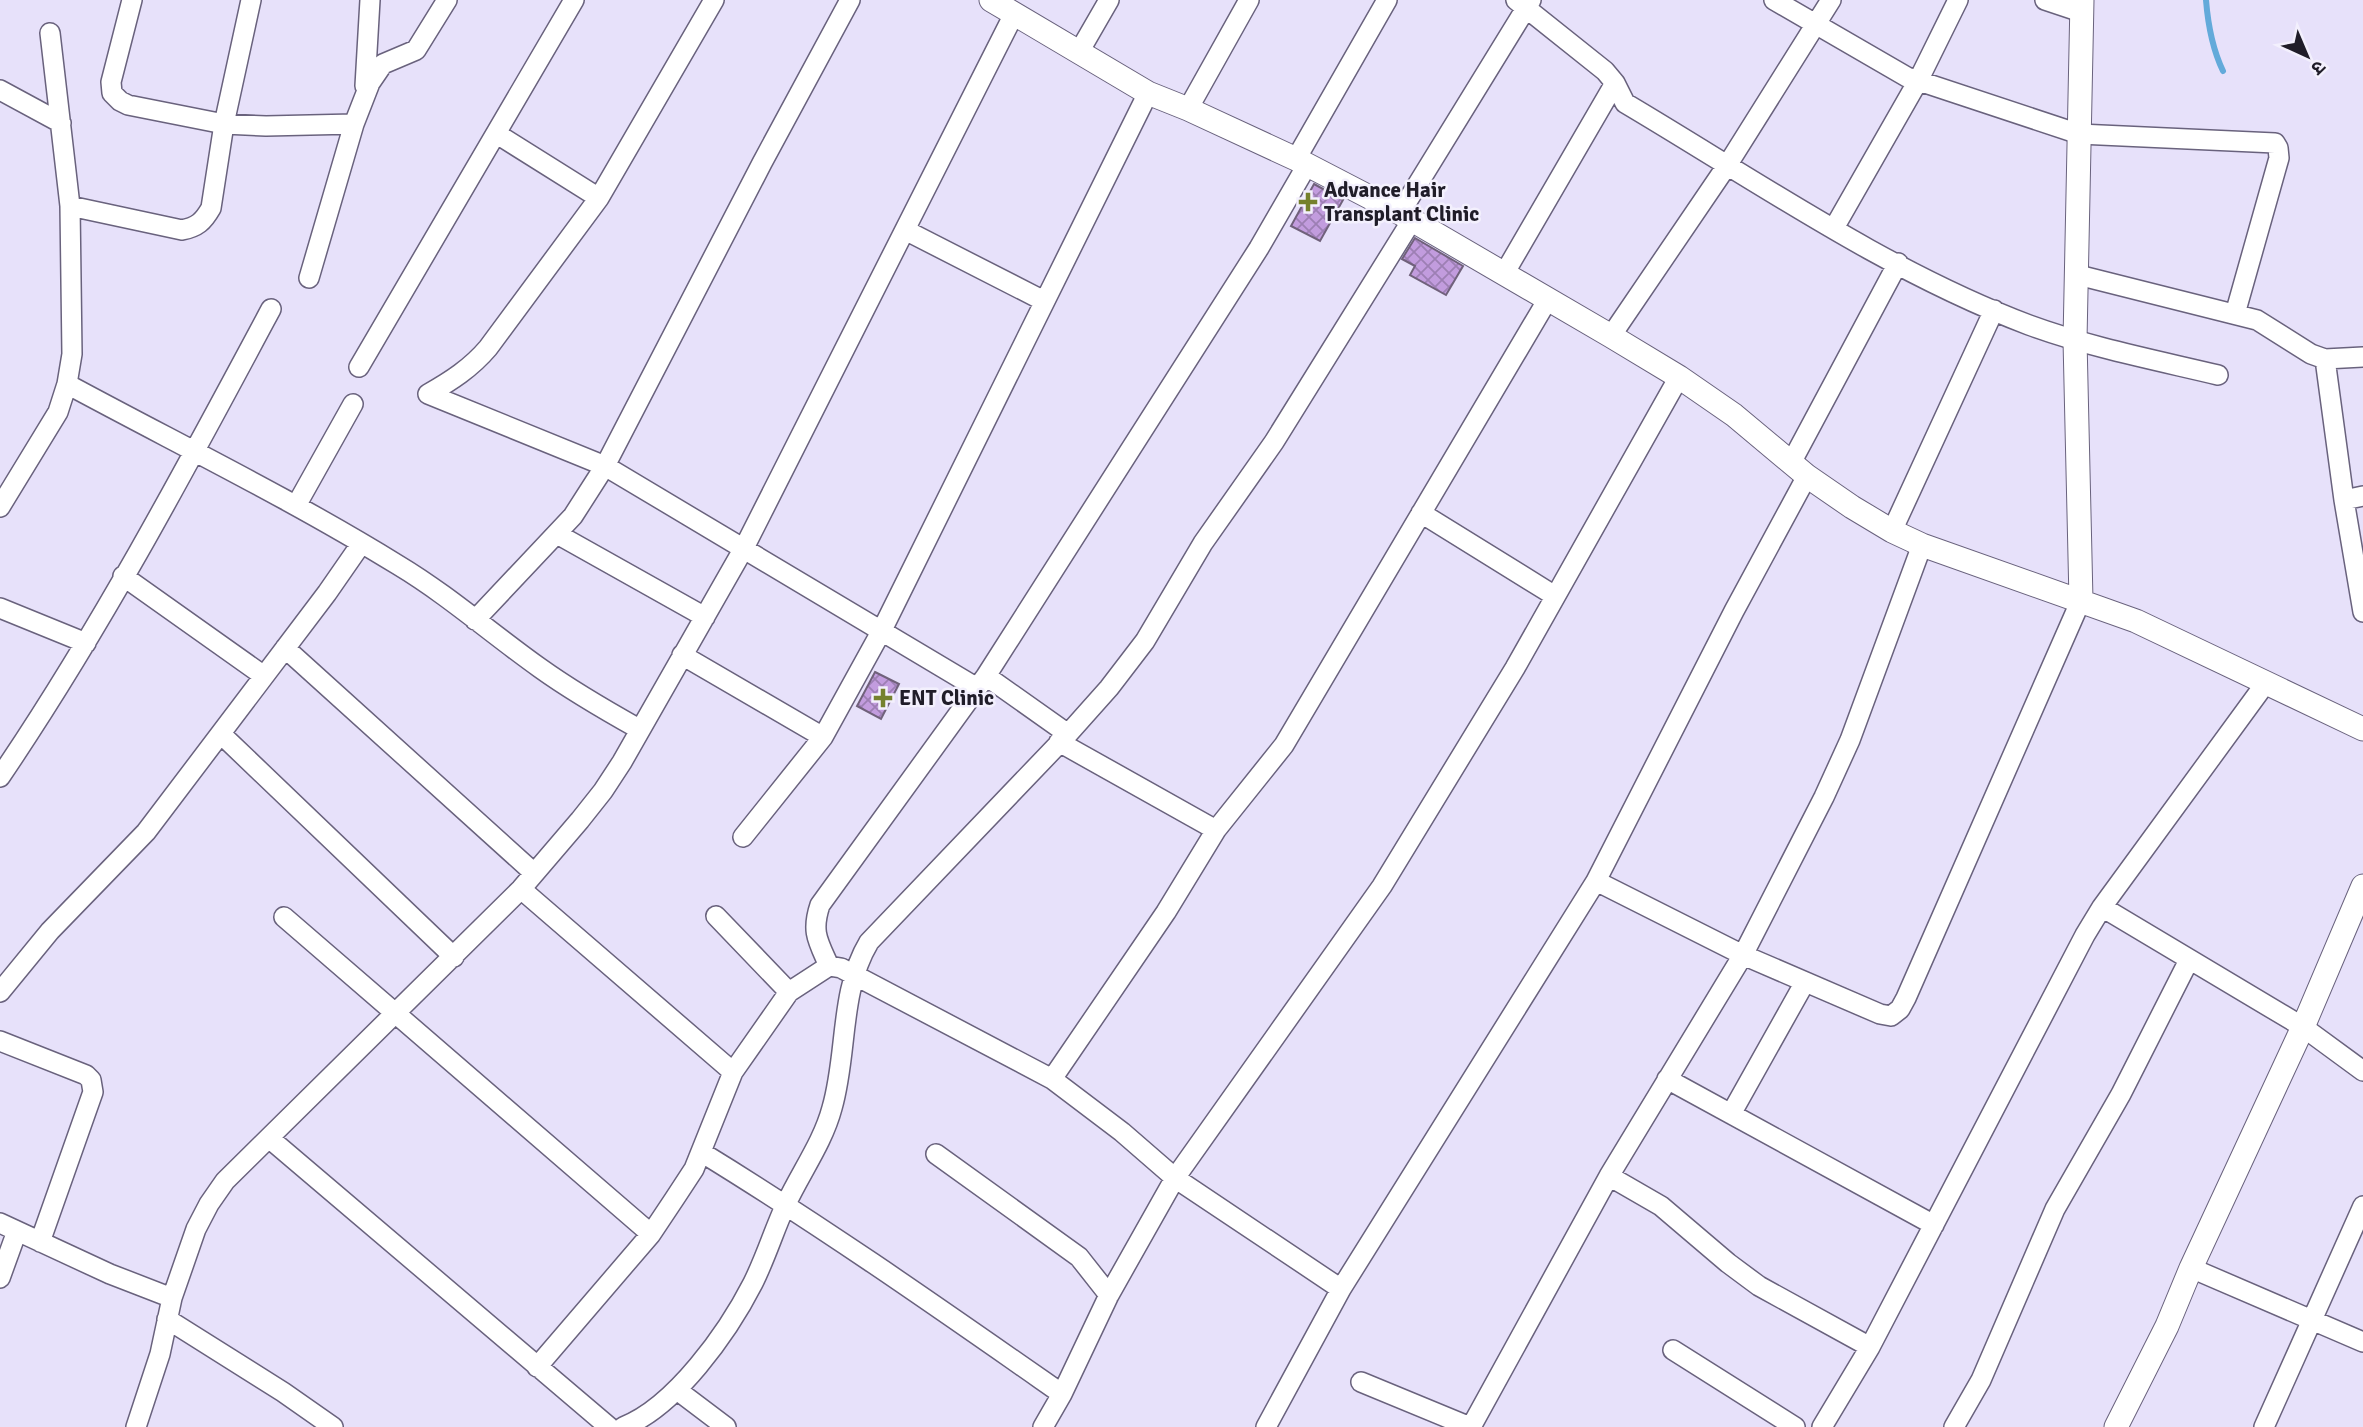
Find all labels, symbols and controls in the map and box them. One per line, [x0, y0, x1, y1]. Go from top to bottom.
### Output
north arrow [2272, 21, 2342, 91]
text: उ [2305, 55, 2330, 81]
place label: Advance Hair Transplant Clinic [1324, 177, 1479, 227]
marker: Advance Hair Transplant Clinic [1298, 192, 1318, 212]
place label: ENT Clinic [899, 685, 994, 711]
marker: ENT Clinic [873, 688, 893, 708]

